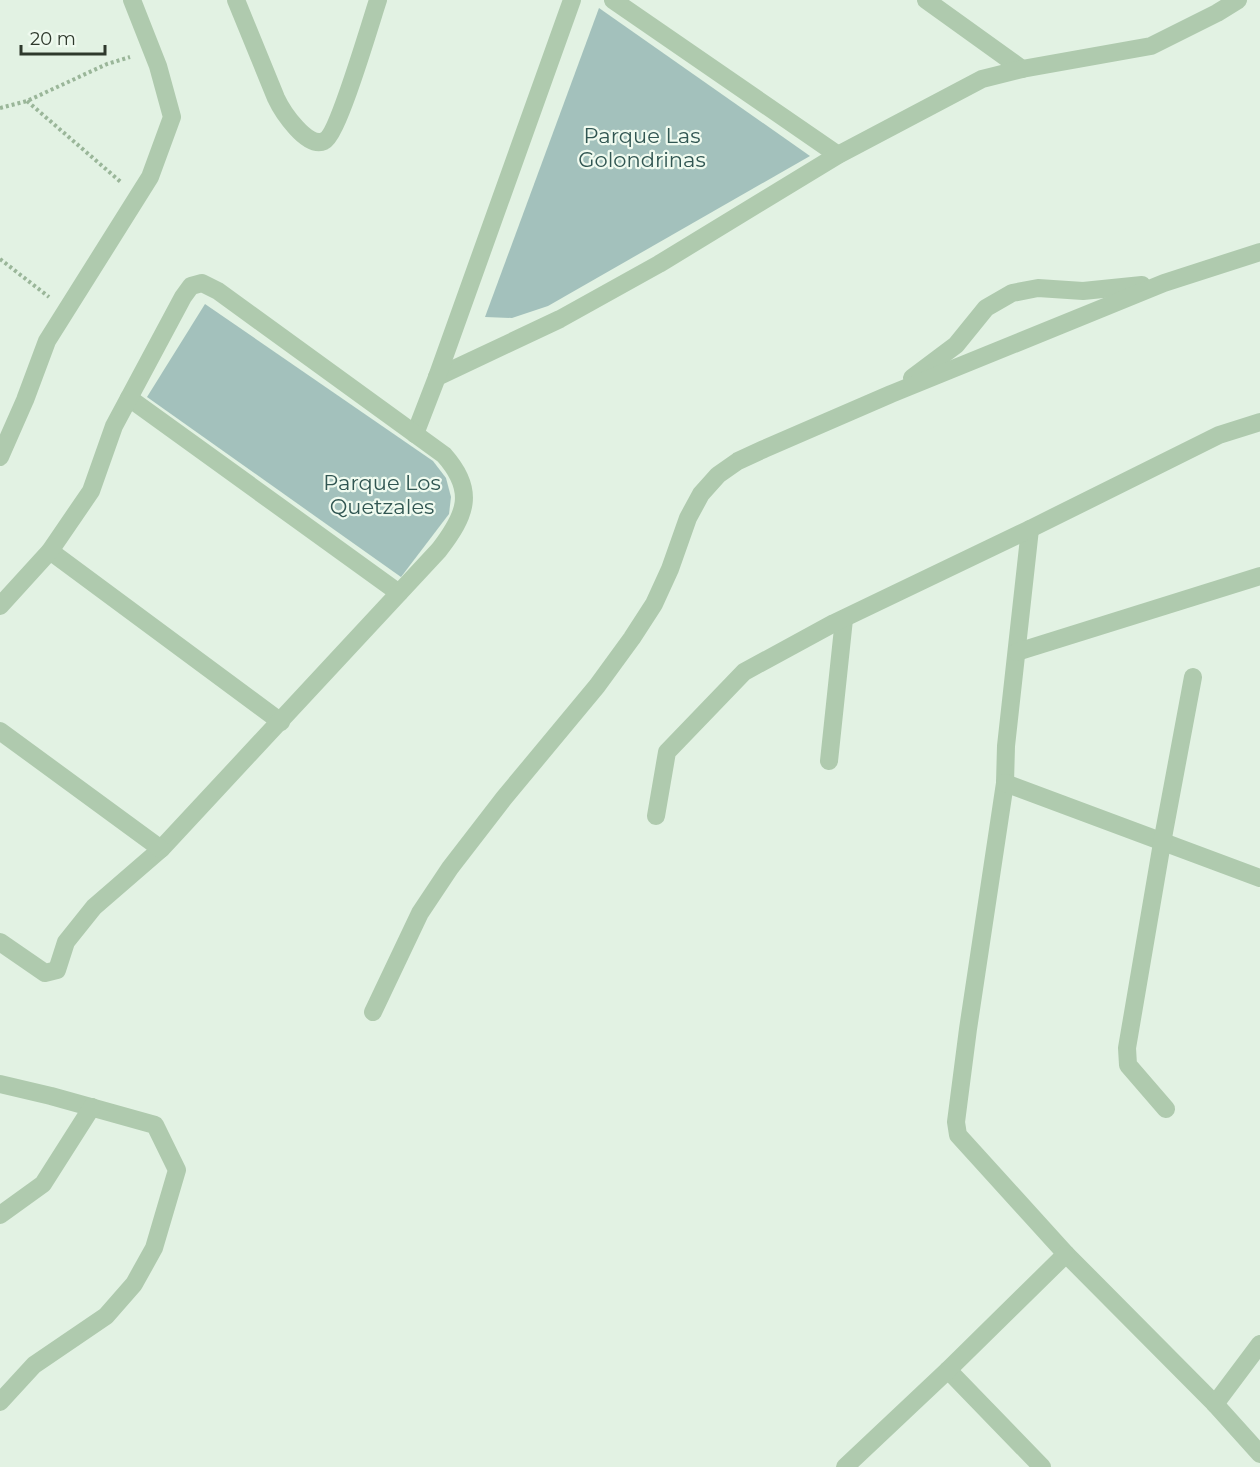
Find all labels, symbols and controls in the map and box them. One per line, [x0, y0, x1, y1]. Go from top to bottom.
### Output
scale bar [21, 18, 105, 56]
text: 20 m [30, 28, 76, 50]
park label: Parque Las Golondrinas [578, 123, 706, 172]
park label: Parque Los Quetzales [323, 470, 441, 519]

